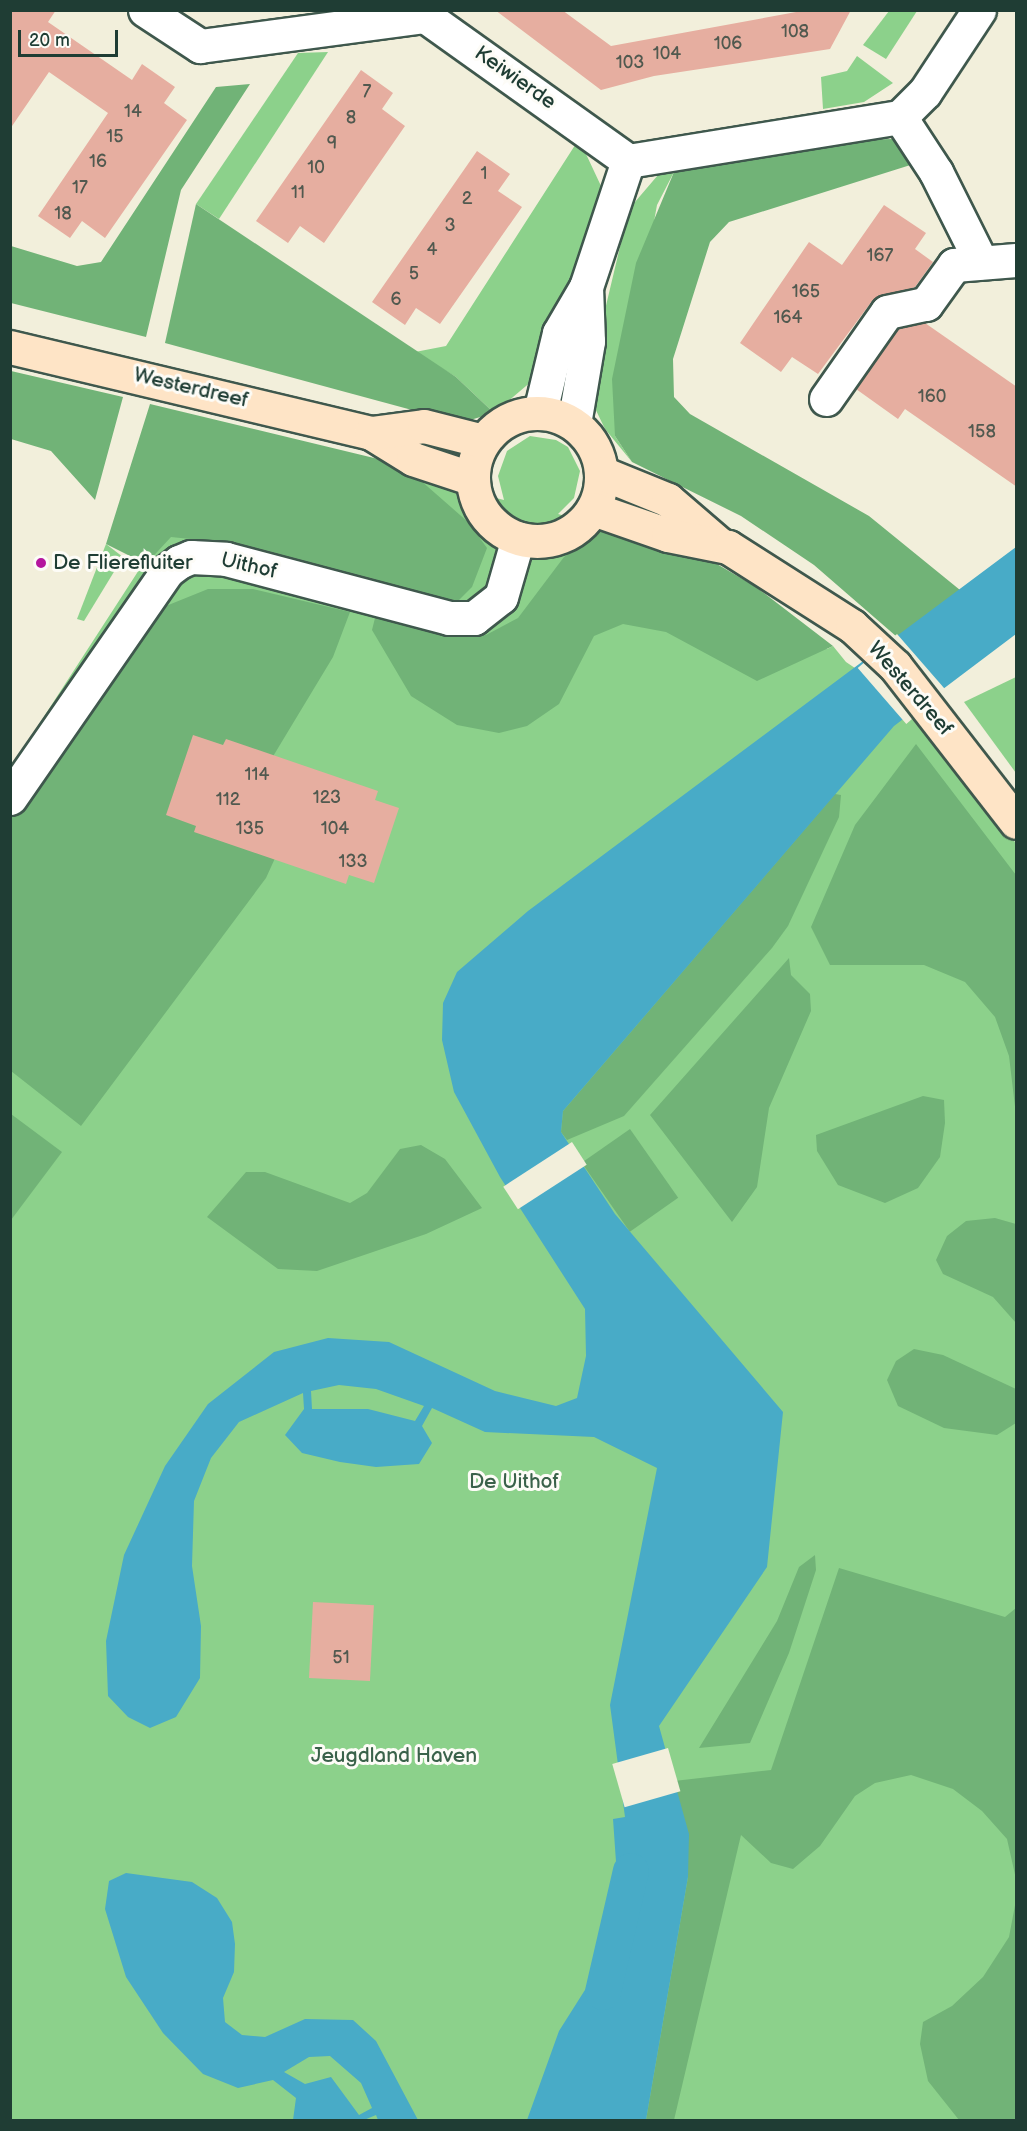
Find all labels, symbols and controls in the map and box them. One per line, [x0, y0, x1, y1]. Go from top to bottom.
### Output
scale bar [21, 18, 122, 56]
house number: 108 [781, 21, 809, 43]
text: 20 m [29, 30, 70, 51]
house number: 106 [714, 33, 742, 55]
street label: Keiwierde [469, 41, 561, 115]
house number: 104 [653, 43, 681, 65]
house number: 103 [616, 52, 644, 74]
house number: 7 [363, 81, 371, 103]
house number: 14 [124, 101, 142, 123]
house number: 8 [346, 107, 356, 129]
house number: 15 [106, 126, 124, 148]
house number: 9 [327, 133, 337, 155]
house number: 16 [89, 151, 107, 173]
house number: 10 [307, 157, 325, 179]
house number: 1 [481, 163, 487, 185]
house number: 17 [72, 177, 88, 199]
house number: 11 [291, 182, 305, 204]
house number: 2 [462, 188, 472, 210]
house number: 18 [54, 203, 72, 225]
house number: 3 [444, 215, 456, 237]
house number: 4 [427, 239, 437, 261]
house number: 167 [867, 245, 893, 267]
house number: 5 [409, 263, 419, 285]
house number: 165 [792, 281, 820, 303]
house number: 6 [391, 289, 401, 311]
house number: 164 [774, 307, 802, 329]
street label: Westerdreef [131, 363, 251, 413]
house number: 160 [918, 386, 946, 408]
house number: 158 [968, 421, 996, 443]
street label: Uithof [219, 547, 279, 585]
place label: De Flierefluiter [53, 550, 193, 576]
marker: De Flierefluiter [34, 556, 48, 570]
street label: Westerdreef [862, 637, 958, 741]
house number: 114 [245, 764, 269, 786]
house number: 123 [313, 787, 341, 809]
house number: 112 [216, 789, 240, 811]
house number: 135 [236, 818, 264, 840]
house number: 104 [321, 818, 349, 840]
house number: 133 [338, 851, 368, 873]
park label: De Uithof [469, 1469, 559, 1495]
house number: 51 [332, 1647, 350, 1669]
park label: Jeugdland Haven [311, 1743, 477, 1769]

